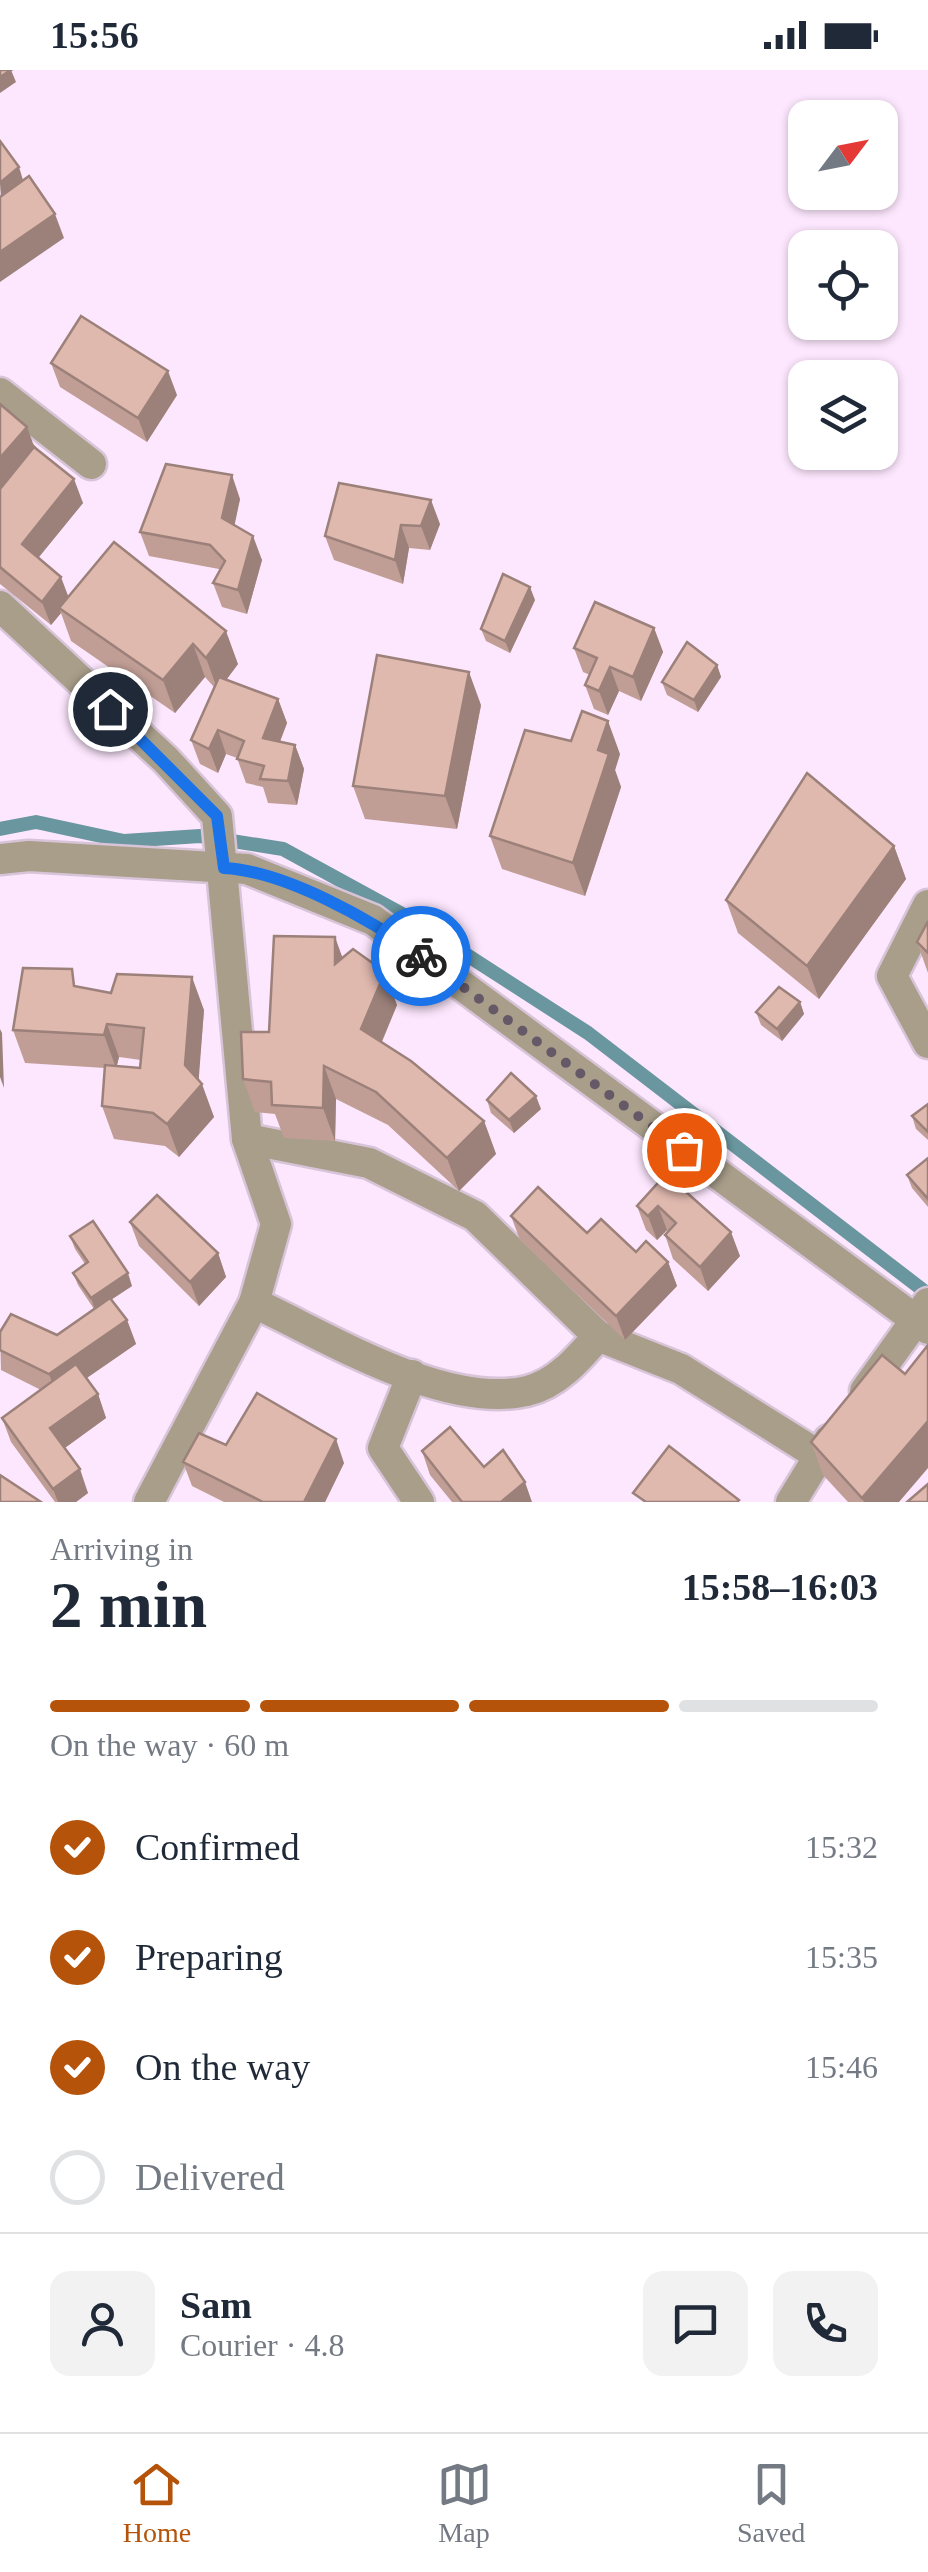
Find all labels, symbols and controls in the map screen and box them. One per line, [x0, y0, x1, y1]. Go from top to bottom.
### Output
text: 15:56 [50, 14, 139, 56]
north arrow [788, 100, 898, 210]
map controls [788, 100, 898, 470]
button: locate [788, 230, 898, 340]
button: layers [788, 360, 898, 470]
pin [68, 667, 153, 752]
icon: home [83, 682, 138, 737]
courier [371, 906, 471, 1006]
icon: bike [394, 929, 449, 984]
pin [642, 1108, 727, 1193]
icon: bag [657, 1123, 712, 1178]
text: Arriving in [50, 1531, 193, 1567]
text: 15:58–16:03 [682, 1566, 878, 1608]
text: 2 min [50, 1569, 207, 1641]
text: On the way · 60 m [50, 1727, 289, 1763]
icon: check [50, 1820, 105, 1875]
text: Confirmed [135, 1826, 300, 1868]
text: 15:32 [805, 1829, 878, 1865]
icon: check [50, 1930, 105, 1985]
text: Preparing [135, 1936, 283, 1978]
text: 15:35 [805, 1939, 878, 1975]
icon: check [50, 2040, 105, 2095]
text: On the way [135, 2046, 310, 2088]
text: 15:46 [805, 2049, 878, 2085]
text: Delivered [135, 2156, 285, 2198]
button: person [50, 2271, 155, 2376]
button: chat [643, 2271, 748, 2376]
button: phone [773, 2271, 878, 2376]
text: Sam [180, 2284, 252, 2326]
text: Courier · 4.8 [180, 2327, 344, 2363]
tab: Home [123, 2457, 191, 2549]
tab: Map [437, 2457, 492, 2549]
tab: Saved [737, 2457, 805, 2549]

